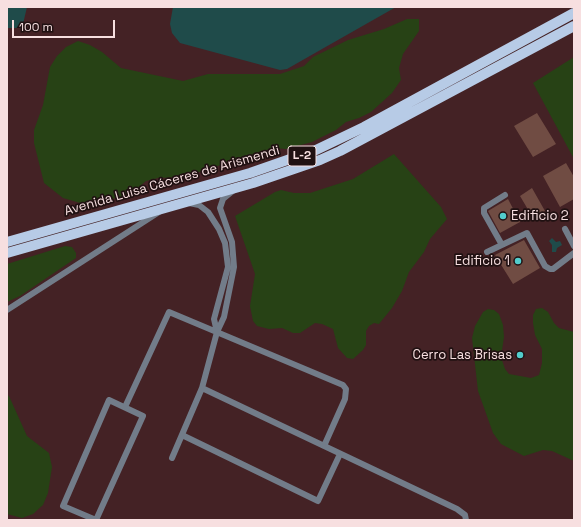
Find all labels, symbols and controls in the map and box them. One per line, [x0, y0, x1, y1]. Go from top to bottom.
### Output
scale bar [14, 12, 117, 38]
text: 100 m [19, 19, 53, 35]
street label: Avenida Luisa Cáceres de Arismendi [63, 143, 281, 219]
road number: L-2 [288, 146, 316, 166]
place label: Edificio 2 [511, 208, 569, 224]
marker: Edificio 2 [498, 211, 508, 221]
place label: Edificio 1 [455, 253, 510, 269]
marker: Edificio 1 [513, 256, 523, 266]
place label: Cerro Las Brisas [413, 347, 512, 363]
marker: Cerro Las Brisas [515, 350, 525, 360]

